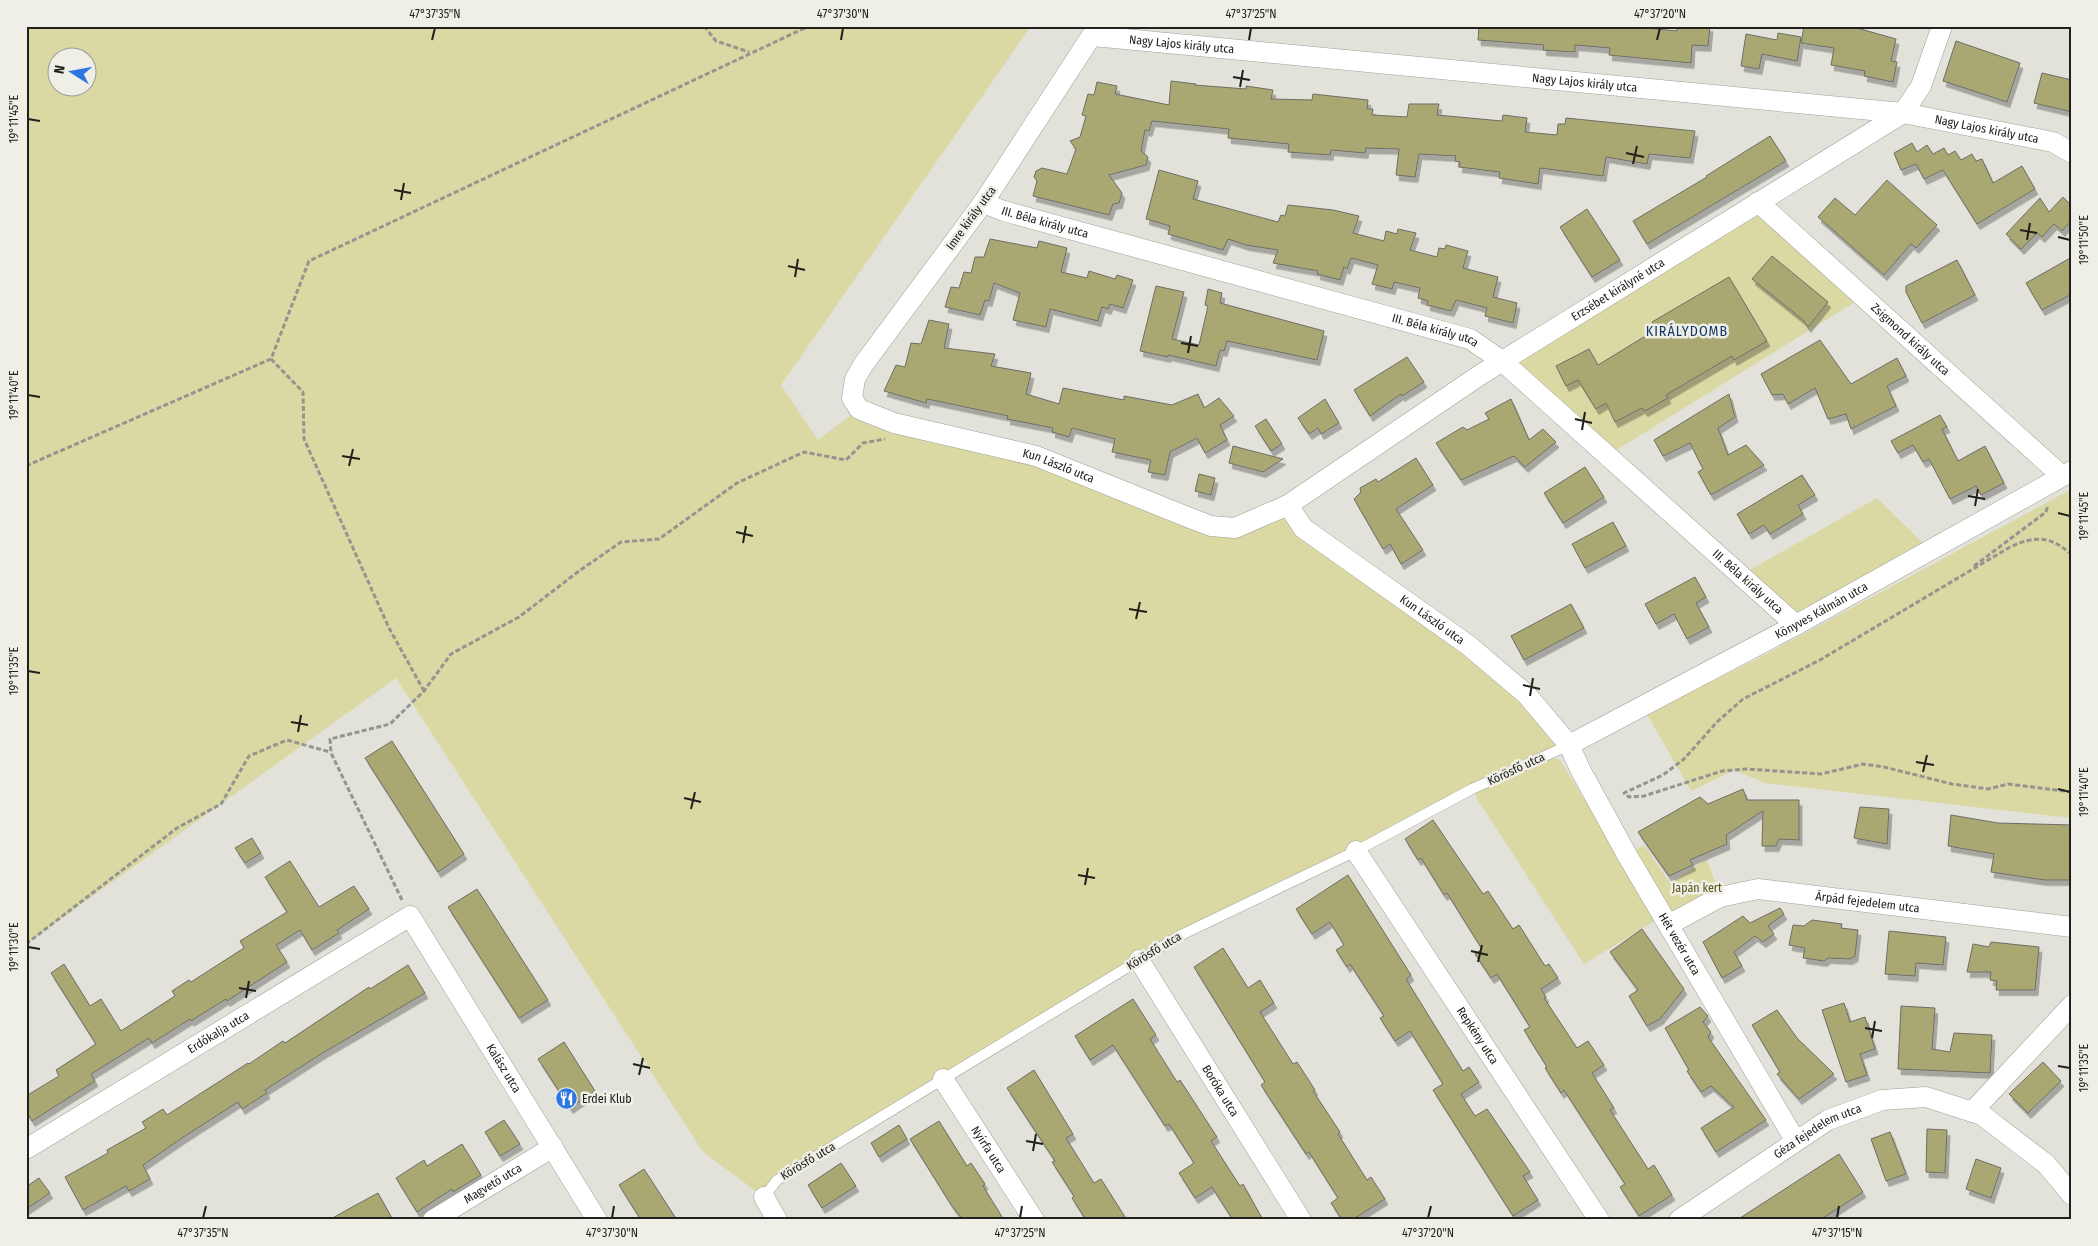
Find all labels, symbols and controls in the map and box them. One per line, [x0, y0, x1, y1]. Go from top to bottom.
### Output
text: 47°37'35"N [409, 7, 461, 21]
text: 47°37'30"N [817, 7, 869, 21]
text: 47°37'25"N [1225, 7, 1277, 21]
text: 47°37'20"N [1634, 7, 1686, 21]
street label: Nagy Lajos király utca [1128, 32, 1235, 56]
north arrow [48, 48, 98, 98]
text: N [51, 64, 69, 75]
street label: Nagy Lajos király utca [1532, 71, 1638, 95]
text: 19°11'45"E [7, 94, 21, 143]
street label: Nagy Lajos király utca [1934, 112, 2040, 146]
street label: Imre király utca [943, 183, 999, 253]
street label: III. Béla király utca [999, 204, 1090, 241]
text: 19°11'50"E [2077, 215, 2091, 265]
street label: Erzsébet királyné utca [1569, 255, 1667, 324]
street label: Zsigmond király utca [1868, 300, 1952, 378]
street label: III. Béla király utca [1390, 311, 1482, 350]
district label: KIRÁLYDOMB [1646, 322, 1728, 340]
text: 19°11'40"E [7, 370, 21, 420]
street label: Kun László utca [1021, 446, 1097, 486]
text: 19°11'45"E [2077, 491, 2091, 540]
street label: III. Béla király utca [1710, 547, 1786, 617]
street label: Könyves Kálmán utca [1773, 579, 1870, 642]
street label: Kun László utca [1397, 592, 1467, 647]
text: 19°11'35"E [7, 646, 21, 695]
street label: Körösfő utca [1485, 750, 1547, 788]
text: 19°11'40"E [2077, 767, 2091, 817]
park label: Japán kert [1672, 881, 1722, 895]
street label: Árpád fejedelem utca [1815, 888, 1921, 916]
street label: Hét vezér utca [1656, 910, 1703, 978]
text: 19°11'30"E [7, 922, 21, 972]
street label: Körösfő utca [1124, 929, 1184, 973]
street label: Repkény utca [1454, 1004, 1501, 1067]
street label: Erdőkalja utca [185, 1008, 252, 1056]
street label: Kalász utca [483, 1041, 524, 1095]
text: 19°11'35"E [2077, 1043, 2091, 1092]
street label: Boróka utca [1199, 1062, 1242, 1119]
restaurant icon: Erdei Klub [554, 1087, 578, 1111]
place label: Erdei Klub [582, 1092, 632, 1106]
street label: Géza fejedelem utca [1771, 1101, 1863, 1161]
street label: Nyírfa utca [968, 1124, 1009, 1176]
street label: Körösfő utca [778, 1139, 838, 1183]
street label: Magvető utca [461, 1161, 524, 1206]
text: 47°37'35"N [177, 1226, 229, 1240]
text: 47°37'30"N [586, 1226, 638, 1240]
text: 47°37'25"N [994, 1226, 1046, 1240]
text: 47°37'20"N [1402, 1226, 1454, 1240]
text: 47°37'15"N [1812, 1226, 1862, 1240]

